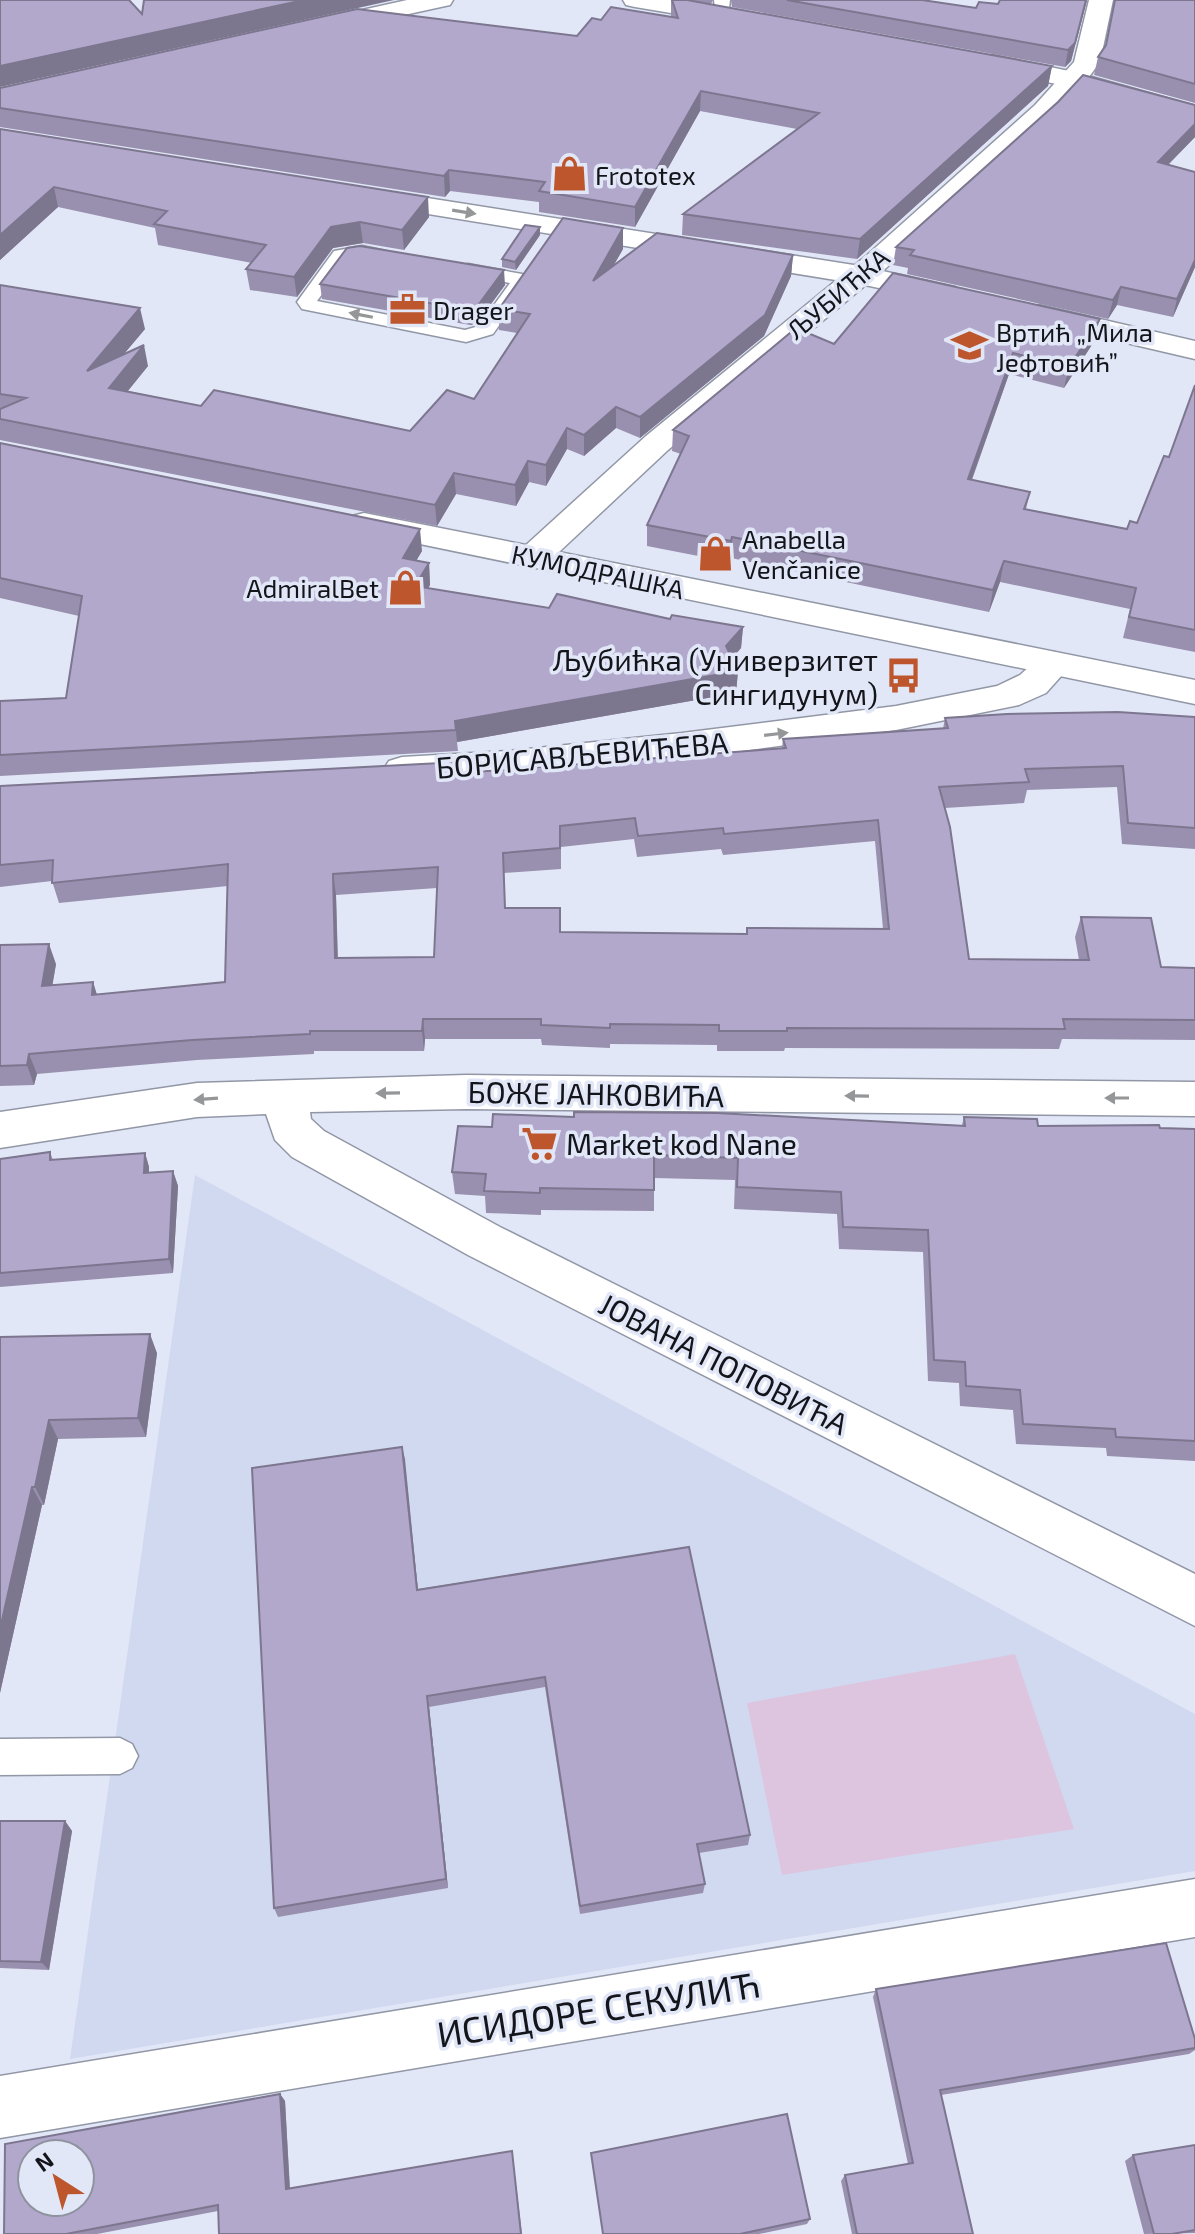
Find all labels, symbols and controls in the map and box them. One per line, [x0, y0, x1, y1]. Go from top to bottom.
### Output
shop icon: Frototex [550, 155, 588, 193]
place label: Frototex [595, 159, 696, 190]
one-way arrow [452, 206, 477, 219]
street label: ЉУБИЋКА [779, 241, 895, 345]
office icon: Drager [388, 290, 426, 328]
place label: Drager [433, 294, 514, 325]
one-way arrow [348, 309, 373, 321]
place label: Вртић „Мила Јефтовић” [996, 316, 1153, 377]
school or university icon: Вртић „Мила Јефтовић” [951, 327, 989, 365]
place label: Anabella Venčanice [742, 523, 861, 584]
shop icon: Anabella Venčanice [697, 534, 735, 572]
street label: КУМОДРАШКА [509, 538, 687, 604]
shop icon: AdmiralBet [386, 568, 424, 606]
place label: AdmiralBet [246, 572, 379, 603]
place label: Љубићка (Универзитет Сингидунум) [552, 641, 878, 712]
bus stop icon: Љубићка (Универзитет Сингидунум) [885, 657, 923, 695]
street label: БОРИСАВЉЕВИЋЕВА [434, 723, 730, 785]
one-way arrow [763, 727, 788, 740]
street label: БОЖЕ ЈАНКОВИЋА [467, 1073, 725, 1113]
one-way arrow [375, 1086, 400, 1099]
one-way arrow [844, 1090, 869, 1102]
one-way arrow [1104, 1092, 1129, 1105]
one-way arrow [193, 1093, 218, 1106]
supermarket icon: Market kod Nane [521, 1124, 559, 1162]
place label: Market kod Nane [566, 1125, 797, 1161]
street label: ЈОВАНА ПОПОВИЋА [594, 1285, 855, 1441]
street label: ИСИДОРЕ СЕКУЛИЋ [434, 1961, 762, 2055]
north arrow [16, 2138, 96, 2218]
text: N [30, 2146, 58, 2176]

